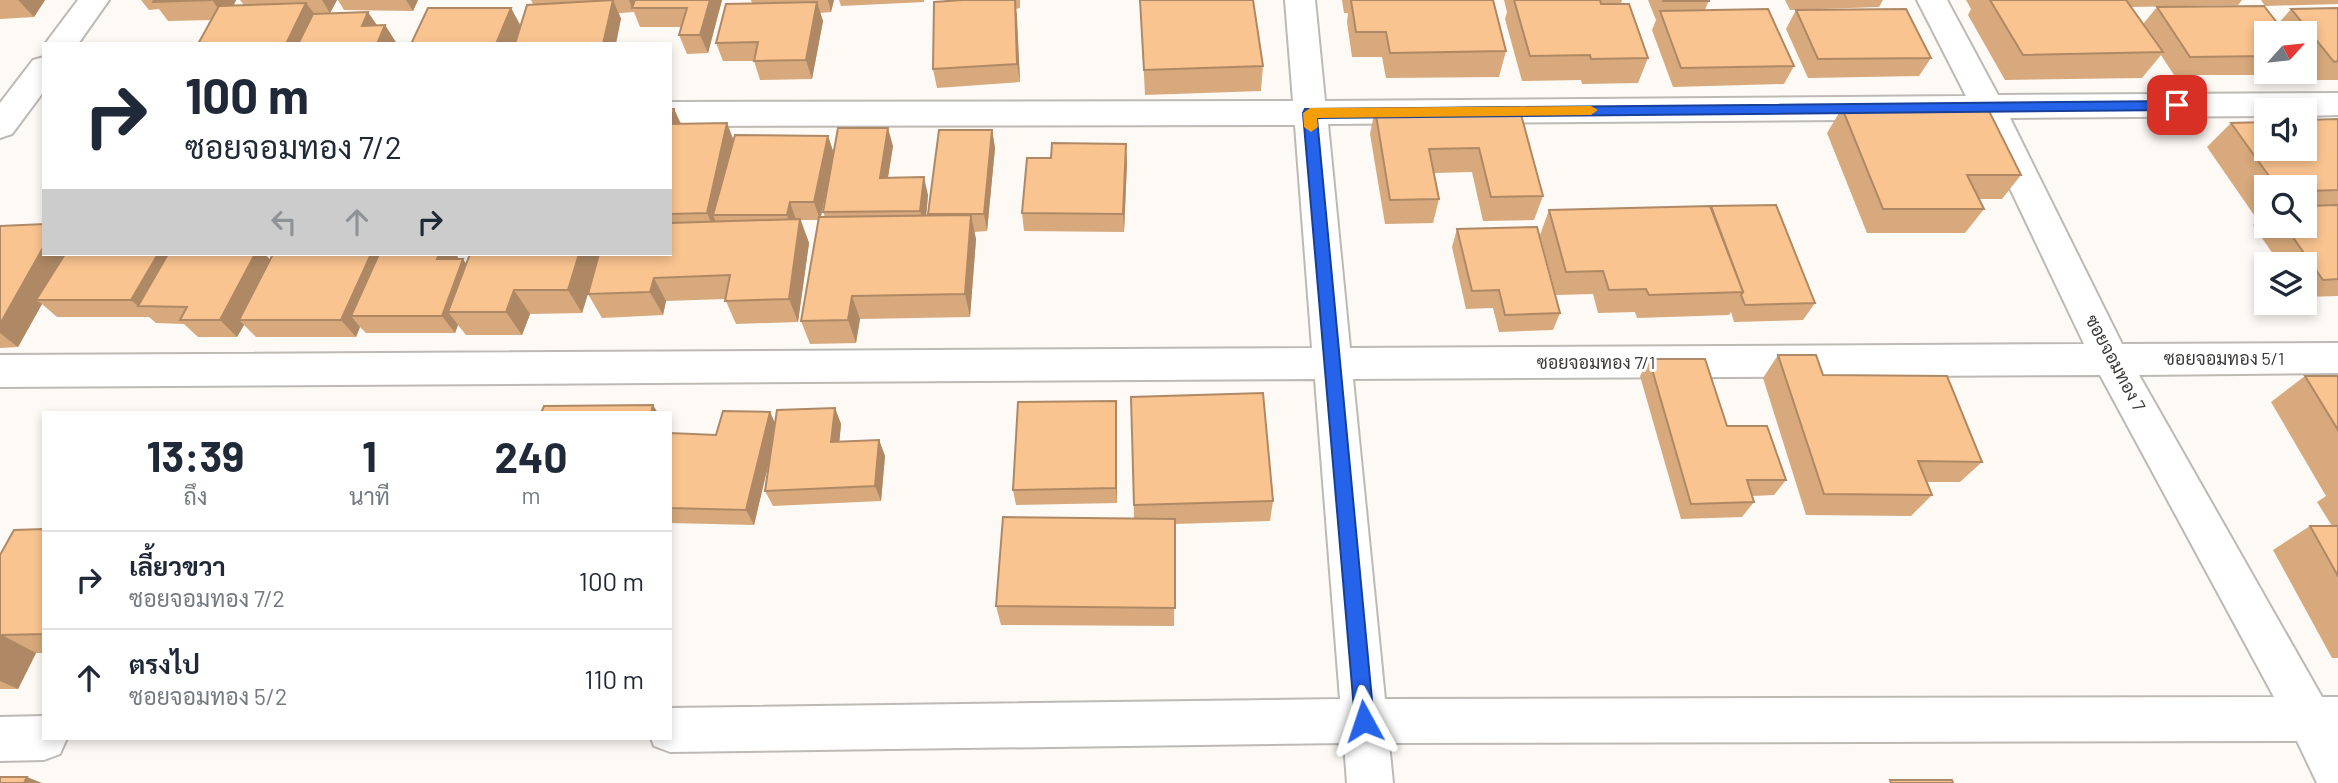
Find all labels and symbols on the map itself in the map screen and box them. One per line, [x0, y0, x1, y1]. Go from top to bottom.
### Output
north arrow [2254, 21, 2317, 84]
pin [2147, 75, 2207, 135]
street label: ซอยจอมทอง 7 [2081, 310, 2151, 415]
street label: ซอยจอมทอง 5/1 [2164, 347, 2284, 369]
street label: ซอยจอมทอง 7/1 [1537, 351, 1655, 373]
position arrow [1327, 684, 1401, 758]

